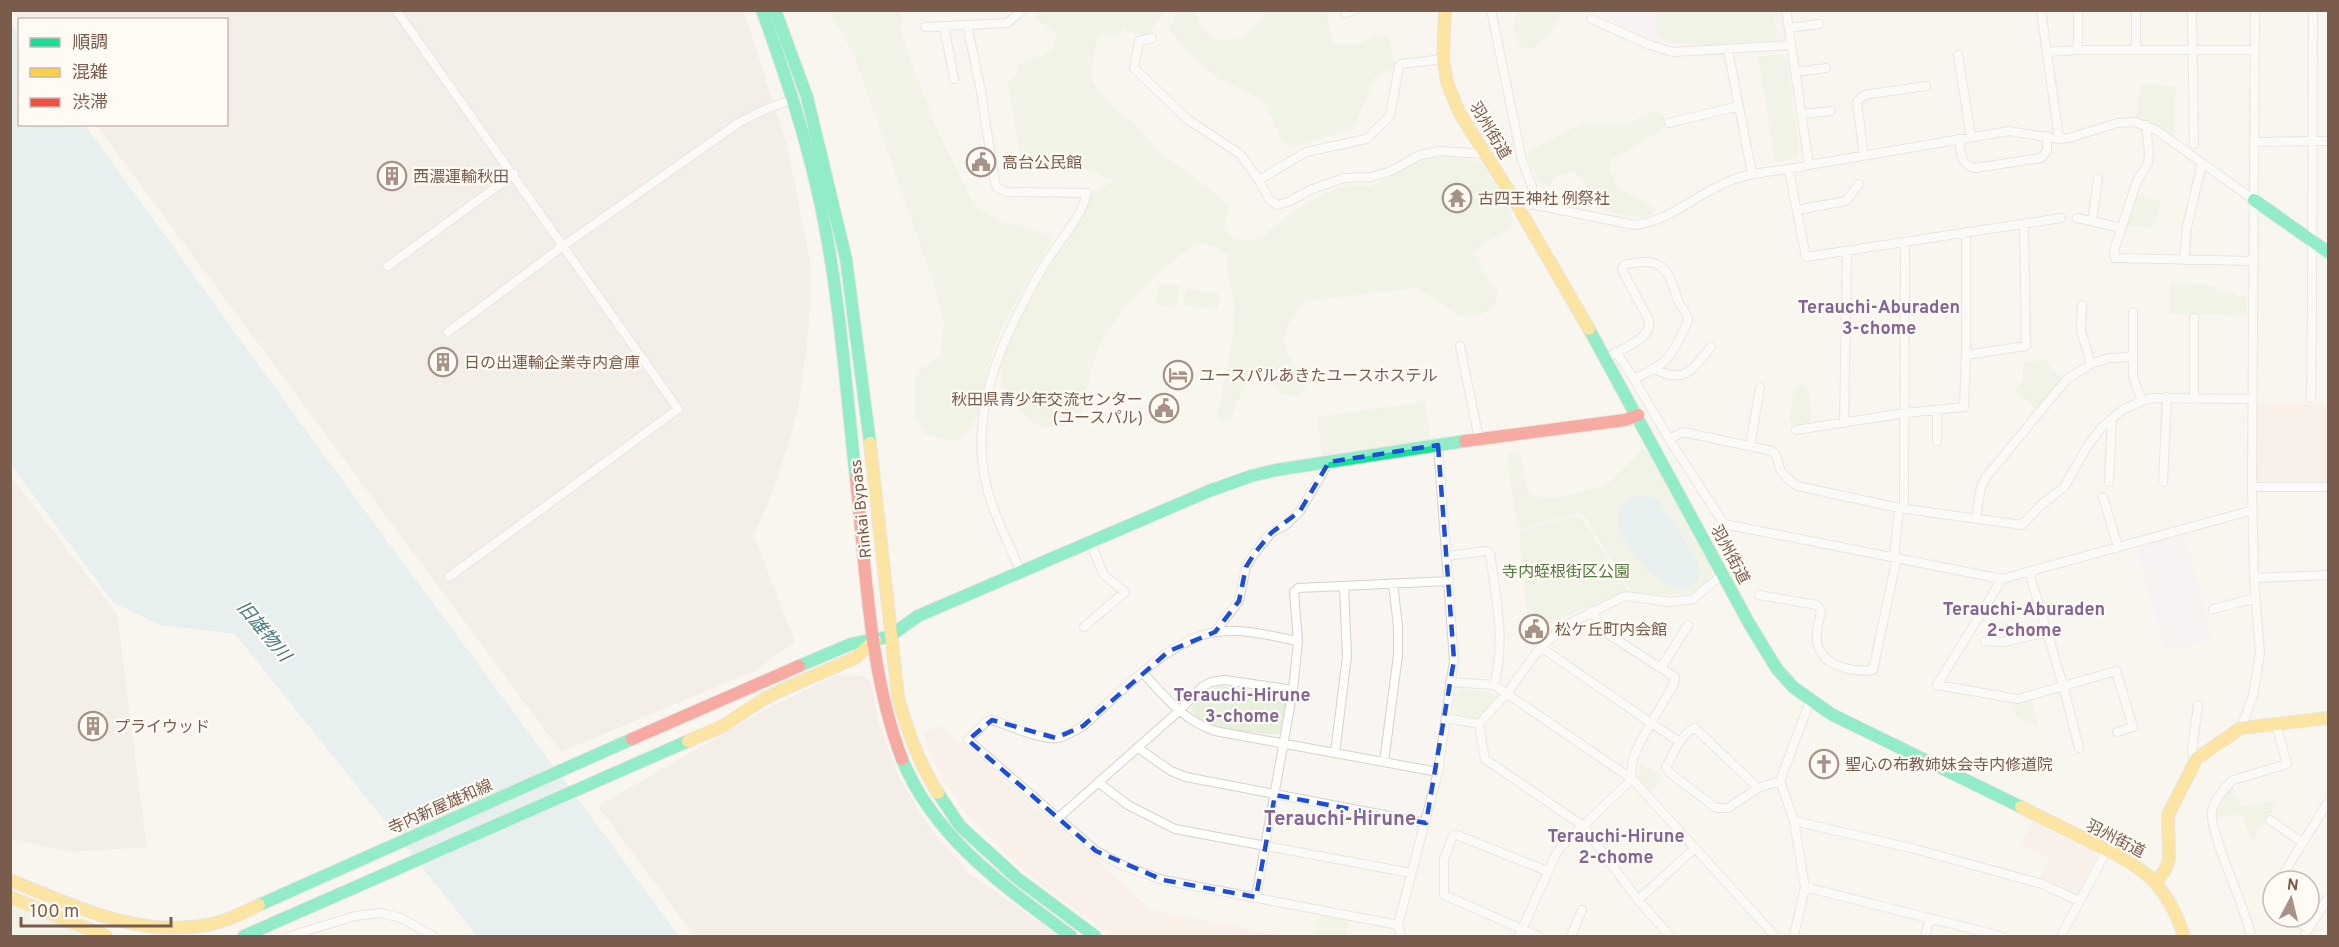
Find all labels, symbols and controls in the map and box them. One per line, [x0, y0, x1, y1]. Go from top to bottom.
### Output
legend [18, 18, 228, 126]
text: 順調 [72, 32, 108, 55]
text: 混雑 [72, 62, 108, 85]
text: 渋滞 [72, 92, 108, 115]
street label: 羽州街道 [1464, 98, 1514, 164]
public building icon: 高台公民館 [965, 146, 997, 178]
place label: 高台公民館 [1002, 154, 1082, 174]
building icon: 西濃運輸秋田 [376, 160, 408, 192]
place label: 西濃運輸秋田 [413, 168, 509, 188]
temple icon: 古四王神社 例祭社 [1441, 182, 1473, 214]
place label: 古四王神社 例祭社 [1478, 189, 1610, 210]
district label: Terauchi-Aburaden 3-chome [1798, 297, 1960, 341]
building icon: 日の出運輸企業寺内倉庫 [427, 346, 459, 378]
place label: 日の出運輸企業寺内倉庫 [464, 354, 640, 374]
hotel icon: ユースパルあきたユースホステル [1162, 359, 1194, 391]
place label: ユースパルあきたユースホステル [1199, 367, 1437, 387]
place label: 秋田県青少年交流センター (ユースパル) [951, 391, 1143, 429]
public building icon: 秋田県青少年交流センター (ユースパル) [1148, 392, 1180, 424]
street label: Rinkai Bypass [847, 458, 877, 559]
street label: 羽州街道 [1705, 522, 1753, 588]
park label: 寺内蛭根街区公園 [1502, 563, 1630, 583]
water label: 旧雄物川 [231, 597, 296, 668]
district label: Terauchi-Aburaden 2-chome [1943, 599, 2105, 643]
public building icon: 松ケ丘町内会館 [1518, 613, 1550, 645]
place label: 松ケ丘町内会館 [1555, 621, 1667, 641]
district label: Terauchi-Hirune 3-chome [1173, 685, 1311, 729]
building icon: プライウッド [77, 710, 109, 742]
place label: プライウッド [114, 718, 210, 738]
church icon: 聖心の布教姉妹会寺内修道院 [1808, 748, 1840, 780]
place label: 聖心の布教姉妹会寺内修道院 [1845, 756, 2053, 776]
street label: 寺内新屋雄和線 [386, 776, 496, 840]
district label: Terauchi-Hirune [1264, 807, 1416, 833]
street label: 羽州街道 [2082, 816, 2148, 863]
district label: Terauchi-Hirune 2-chome [1547, 826, 1685, 870]
north arrow [2261, 869, 2321, 929]
text: N [2286, 875, 2300, 897]
scale bar [21, 890, 171, 928]
text: 100 m [30, 901, 79, 924]

